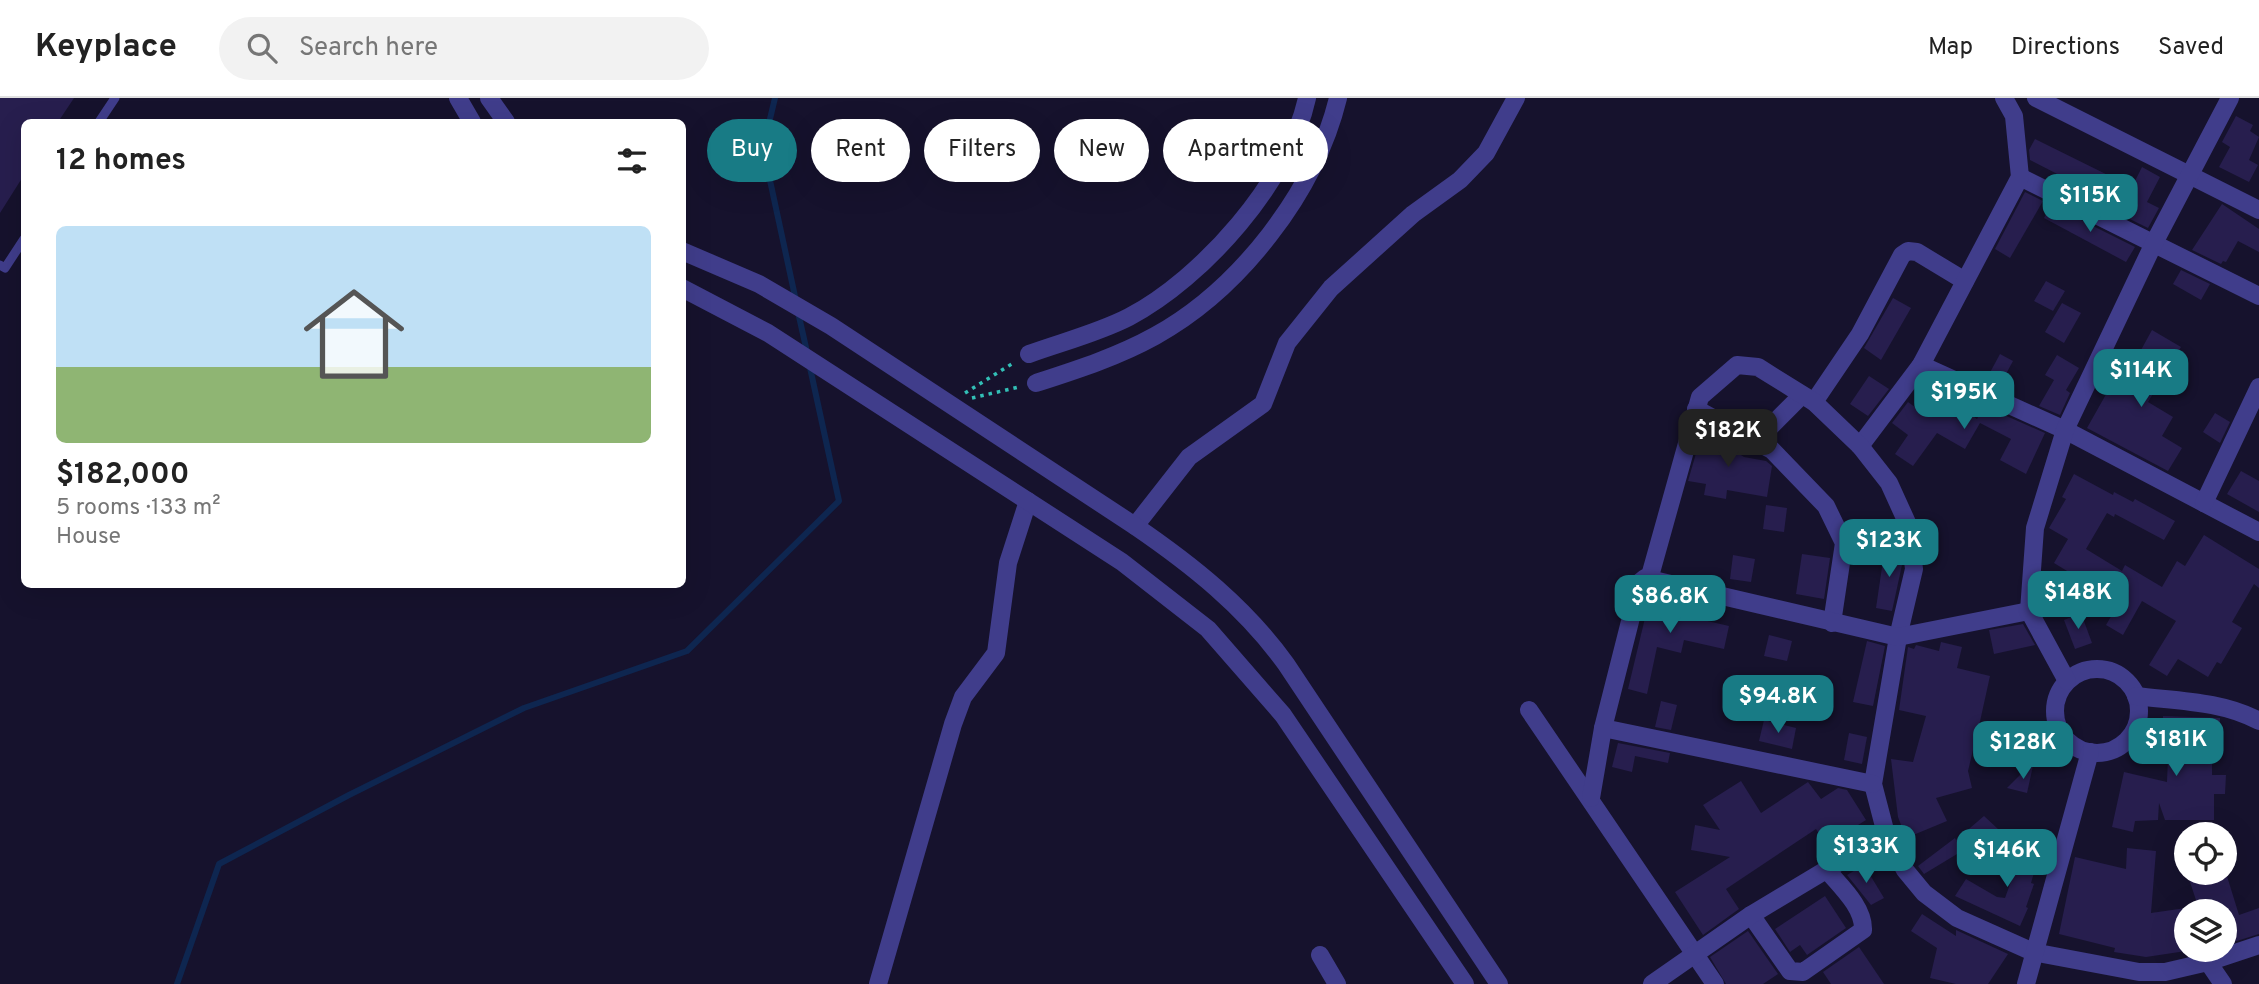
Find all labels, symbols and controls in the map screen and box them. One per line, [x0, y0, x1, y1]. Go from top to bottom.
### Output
search box [219, 17, 709, 80]
text: Keyplace [35, 27, 177, 69]
icon: search [243, 29, 281, 67]
text: Search here [299, 32, 438, 65]
text: Map [1928, 33, 1973, 63]
text: Directions [2011, 33, 2120, 63]
text: Saved [2158, 33, 2224, 63]
chip: Buy [707, 119, 797, 182]
chip: Rent [811, 119, 910, 182]
chip: Filters [924, 119, 1040, 182]
chip: New [1054, 119, 1149, 182]
chip: Apartment [1163, 119, 1328, 182]
icon: filters [613, 142, 651, 180]
text: 12 homes [56, 143, 186, 180]
pin: $115K [2041, 174, 2139, 234]
text: $115K [2059, 182, 2121, 211]
icon: home [291, 271, 417, 397]
pin: $114K [2092, 350, 2190, 409]
text: $114K [2109, 357, 2173, 386]
pin: $195K [1915, 372, 2013, 431]
text: $195K [1930, 379, 1998, 408]
pin: $182K [1679, 410, 1777, 469]
text: $182K [1694, 417, 1762, 446]
text: $182,000 [56, 457, 190, 494]
text: 5 rooms · 133 m² [56, 494, 221, 523]
pin: $123K [1840, 519, 1938, 579]
text: House [56, 523, 121, 552]
text: $123K [1855, 527, 1923, 556]
pin: $148K [2029, 572, 2127, 631]
pin: $86.8K [1613, 575, 1727, 635]
text: $148K [2044, 579, 2112, 608]
text: $86.8K [1631, 583, 1709, 612]
pin: $94.8K [1721, 676, 1835, 735]
text: $94.8K [1739, 683, 1818, 712]
pin: $181K [2127, 718, 2225, 778]
pin: $128K [1974, 722, 2072, 781]
text: $181K [2145, 726, 2207, 755]
text: $128K [1989, 729, 2057, 758]
map controls [2174, 822, 2237, 962]
button: locate [2174, 822, 2237, 885]
pin: $133K [1817, 826, 1915, 885]
pin: $146K [1958, 830, 2056, 889]
text: $133K [1833, 833, 1899, 862]
text: $146K [1973, 837, 2041, 866]
button: layers [2174, 899, 2237, 962]

